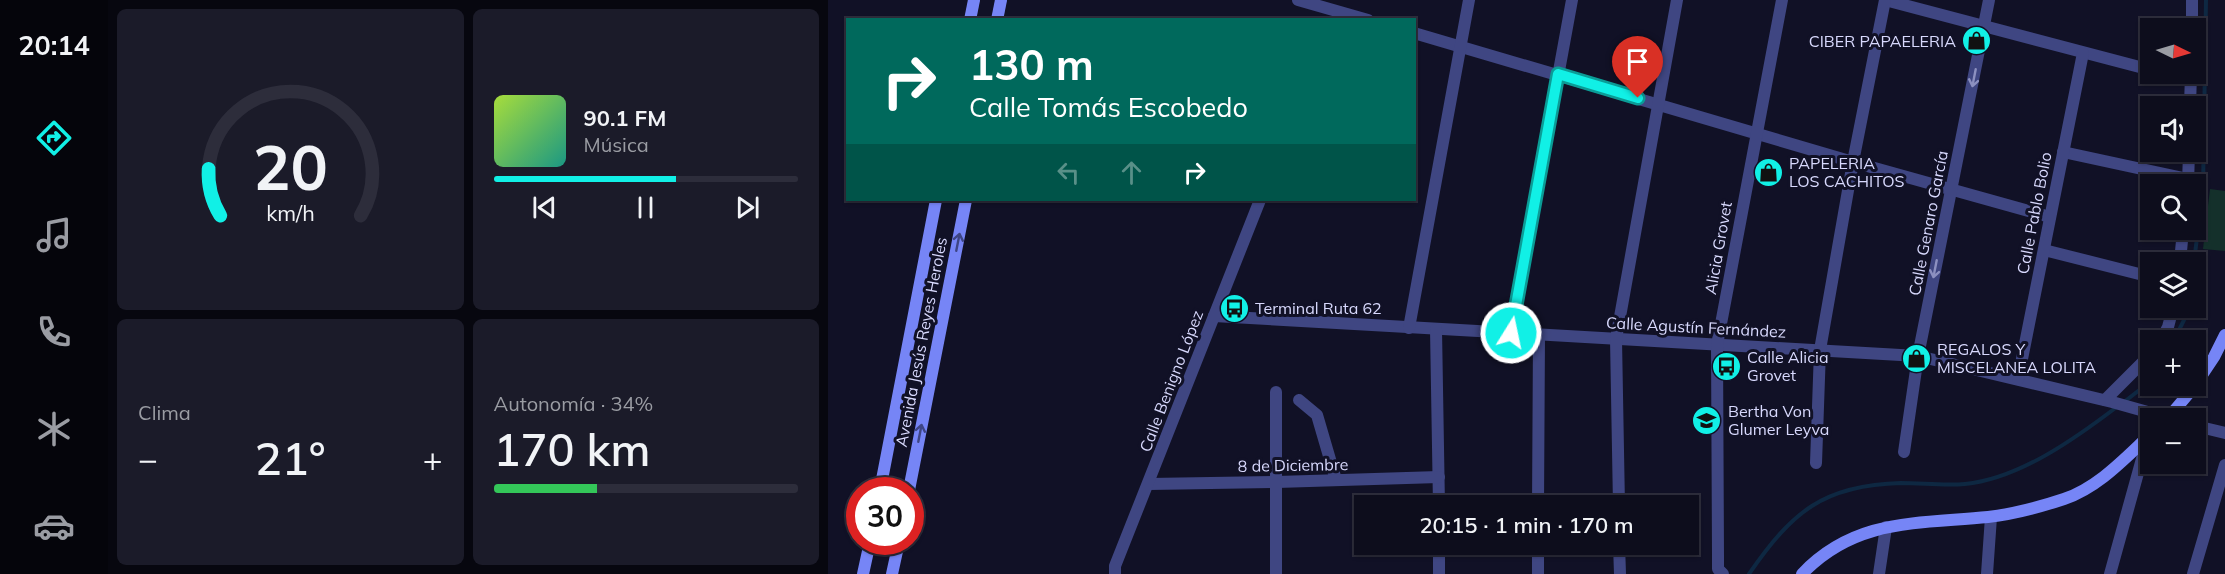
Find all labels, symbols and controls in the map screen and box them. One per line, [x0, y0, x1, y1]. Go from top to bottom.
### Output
north arrow [2140, 18, 2206, 84]
map controls [2140, 18, 2206, 474]
shop icon: CIBER PAPAELERIA [1961, 25, 1993, 57]
text: 20:14 [18, 28, 90, 62]
place label: CIBER PAPAELERIA [1809, 31, 1956, 51]
pin [1612, 36, 1663, 98]
text: 130 m [969, 38, 1094, 91]
icon: right [870, 42, 948, 120]
icon: arrive [1621, 45, 1654, 78]
one-way arrow [1968, 68, 1979, 87]
text: Calle Tomás Escobedo [969, 90, 1248, 124]
button: sound [2140, 96, 2206, 162]
text: 90.1 FM [584, 104, 666, 132]
icon: directions [33, 117, 75, 159]
text: 20 [253, 128, 328, 207]
text: Música [584, 132, 649, 157]
street label: Calle Genaro García [1904, 149, 1952, 297]
street label: Calle Pablo Bolio [2012, 150, 2056, 276]
place label: PAPELERIA LOS CACHITOS [1789, 153, 1905, 191]
icon: left [1052, 156, 1085, 189]
icon: ahead [1115, 156, 1148, 189]
icon: right [1178, 156, 1211, 189]
shop icon: PAPELERIA LOS CACHITOS [1752, 156, 1784, 188]
button: search [2140, 174, 2206, 240]
icon: previous [528, 191, 561, 224]
icon: pause [629, 191, 662, 224]
icon: next [731, 191, 764, 224]
text: km/h [266, 200, 314, 227]
street label: Alicia Grovet [1700, 200, 1736, 296]
icon: music [33, 214, 75, 256]
one-way arrow [953, 232, 964, 252]
street label: Avenida Jesús Reyes Heroles [891, 235, 951, 449]
button: layers [2140, 252, 2206, 318]
one-way arrow [1929, 259, 1941, 278]
bus stop icon: Terminal Ruta 62 [1218, 292, 1250, 324]
place label: Terminal Ruta 62 [1255, 298, 1382, 318]
position arrow [1479, 301, 1543, 365]
street label: Calle Benigno López [1135, 307, 1207, 455]
icon: phone [33, 311, 75, 353]
street label: Calle Agustín Fernández [1605, 312, 1787, 342]
button: + [2140, 330, 2206, 396]
place label: REGALOS Y MISCELANEA LOLITA [1937, 339, 2096, 377]
shop icon: REGALOS Y MISCELANEA LOLITA [1900, 342, 1932, 374]
place label: Calle Alicia Grovet [1747, 347, 1828, 385]
bus stop icon: Calle Alicia Grovet [1710, 350, 1742, 382]
text: Autonomía · 34% [494, 391, 653, 416]
text: Clima [138, 400, 191, 425]
place label: Bertha Von Glumer Leyva [1728, 401, 1829, 439]
school or university icon: Bertha Von Glumer Leyva [1691, 404, 1723, 436]
icon: climate [33, 408, 75, 450]
button: − [2140, 408, 2206, 474]
text: 170 km [494, 421, 650, 477]
one-way arrow [915, 424, 926, 443]
text: 21° [255, 430, 326, 486]
text: − [138, 438, 158, 479]
text: + [423, 438, 442, 479]
street label: 8 de Diciembre [1238, 454, 1348, 476]
speed limit sign: 30 [846, 477, 924, 555]
icon: car [33, 505, 75, 547]
text: 20:15 · 1 min · 170 m [1419, 511, 1634, 539]

